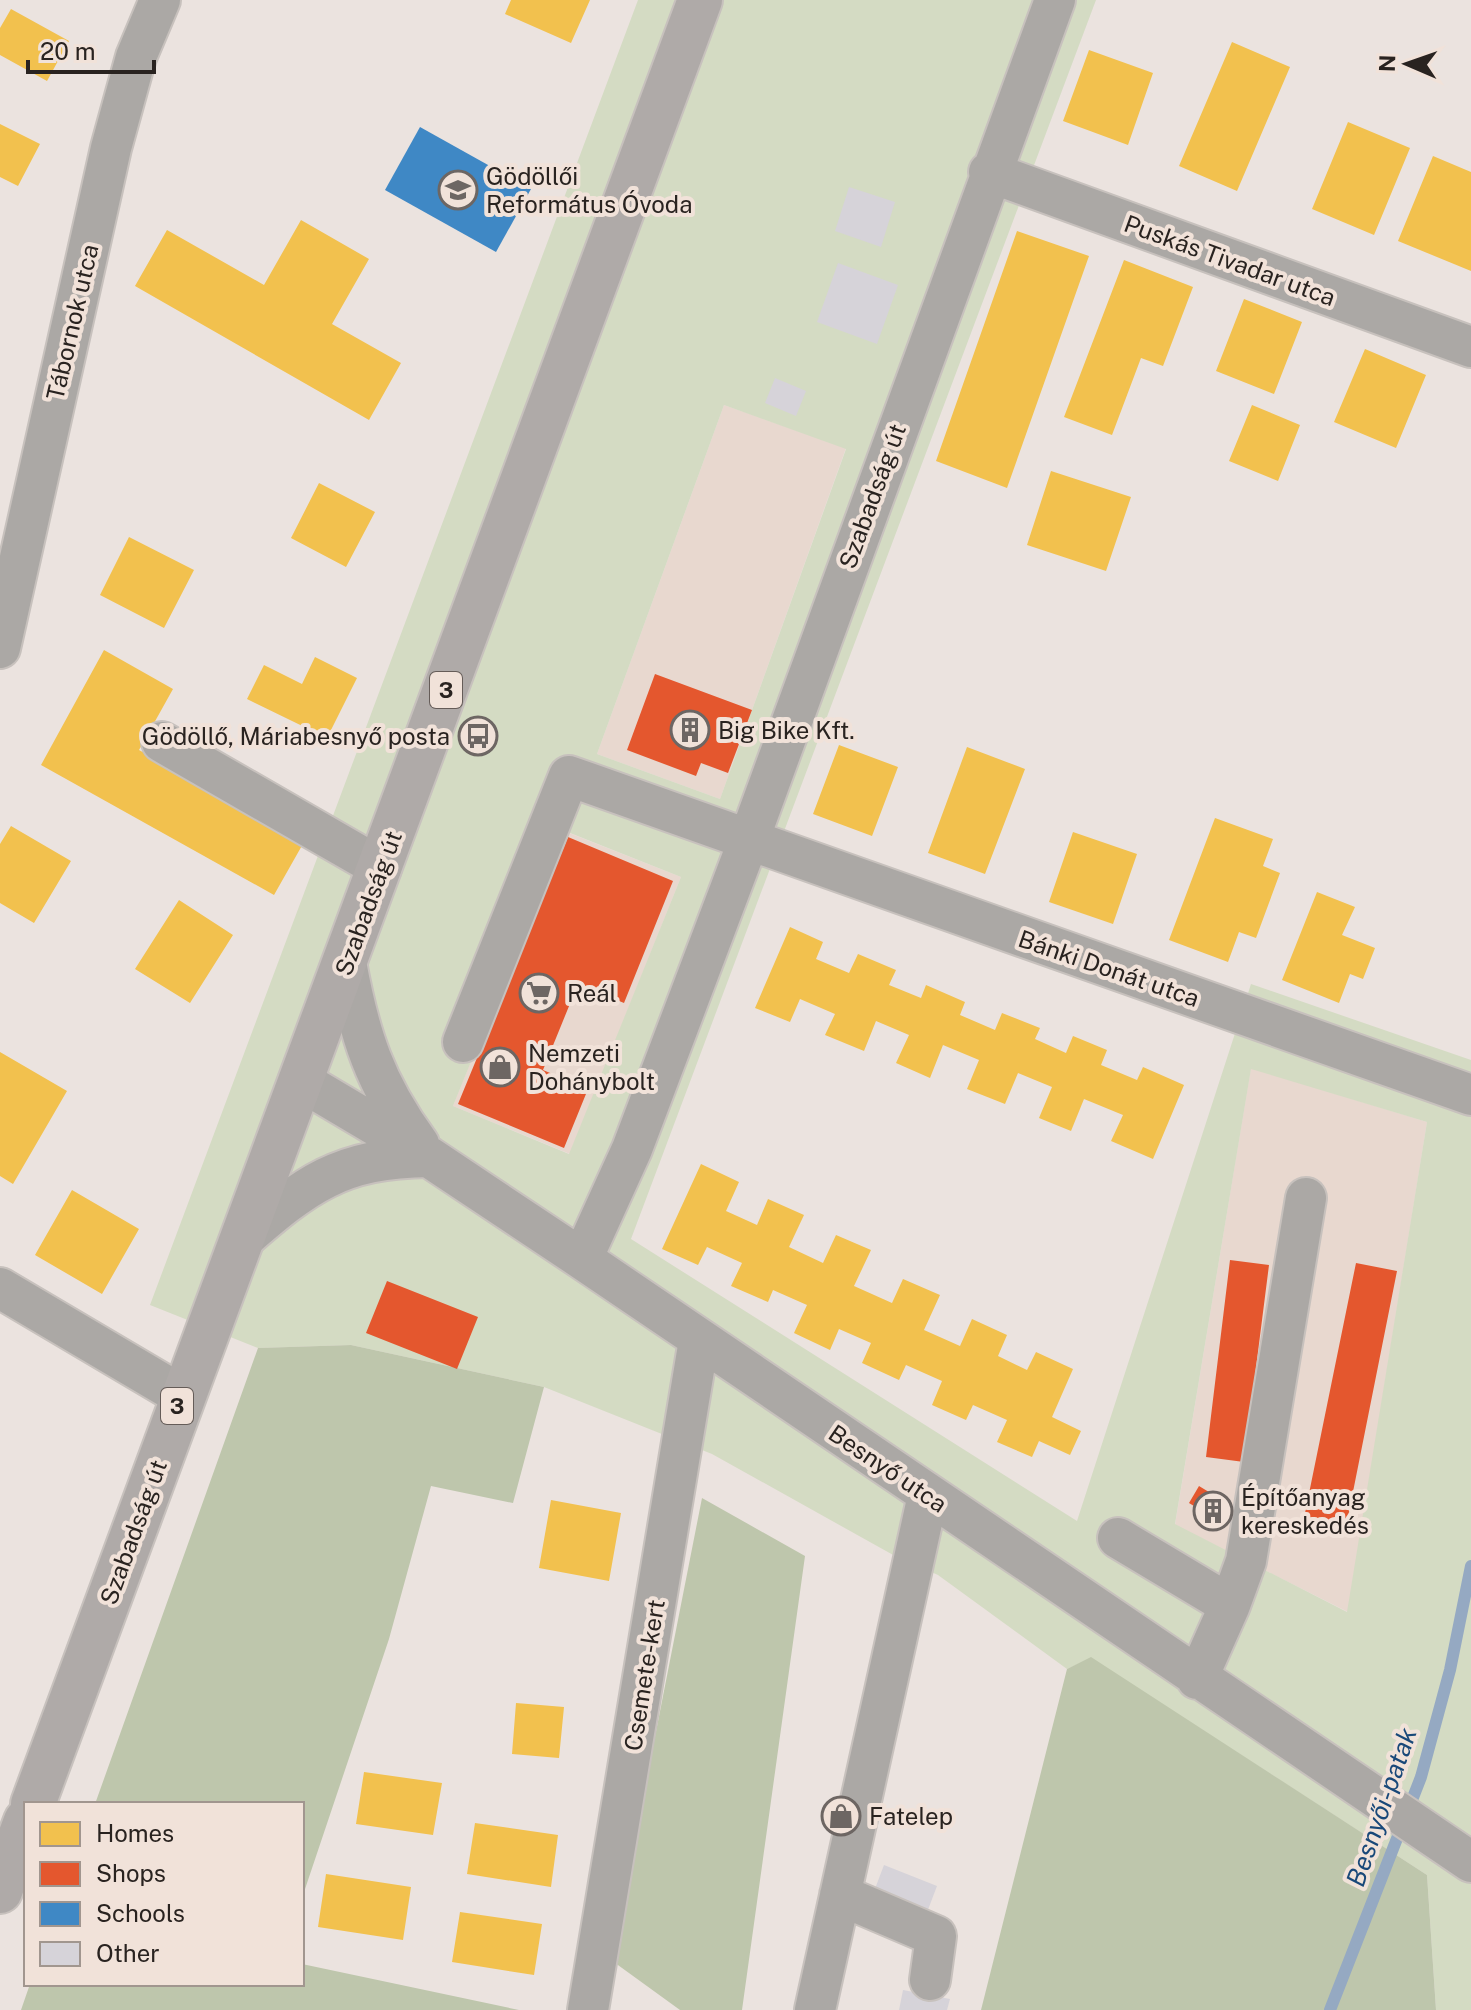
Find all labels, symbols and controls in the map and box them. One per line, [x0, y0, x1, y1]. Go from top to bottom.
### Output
scale bar [28, 24, 154, 74]
north arrow [1367, 24, 1447, 104]
text: 20 m [40, 37, 96, 65]
text: N [1374, 54, 1400, 72]
place label: Gödöllői Református Óvoda [486, 162, 692, 218]
school or university icon: Gödöllői Református Óvoda [437, 169, 479, 211]
street label: Puskás Tivadar utca [1121, 209, 1339, 311]
street label: Tábornok utca [40, 241, 104, 403]
street label: Szabadság út [833, 420, 911, 572]
road number: 3 [430, 672, 462, 708]
building icon: Big Bike Kft. [669, 709, 711, 751]
bus stop icon: Gödöllő, Máriabesnyő posta [457, 715, 499, 757]
place label: Big Bike Kft. [718, 716, 855, 744]
place label: Gödöllő, Máriabesnyő posta [142, 722, 450, 750]
street label: Szabadság út [329, 827, 407, 979]
street label: Bánki Donát utca [1015, 924, 1203, 1012]
supermarket icon: Reál [518, 972, 560, 1014]
place label: Reál [567, 979, 617, 1007]
place label: Nemzeti Dohánybolt [528, 1039, 655, 1095]
shop icon: Nemzeti Dohánybolt [479, 1046, 521, 1088]
road number: 3 [161, 1388, 193, 1424]
street label: Besnyő utca [824, 1418, 952, 1518]
street label: Szabadság út [94, 1456, 172, 1608]
place label: Építőanyag kereskedés [1241, 1483, 1369, 1539]
building icon: Építőanyag kereskedés [1192, 1490, 1234, 1532]
street label: Csemete-kert [618, 1597, 670, 1753]
water label: Besnyői-patak [1339, 1724, 1423, 1890]
shop icon: Fatelep [820, 1795, 862, 1837]
legend [24, 1802, 304, 1986]
place label: Fatelep [869, 1802, 953, 1830]
text: Homes [96, 1819, 174, 1847]
text: Shops [96, 1859, 166, 1887]
text: Schools [96, 1899, 185, 1927]
text: Other [96, 1939, 160, 1967]

